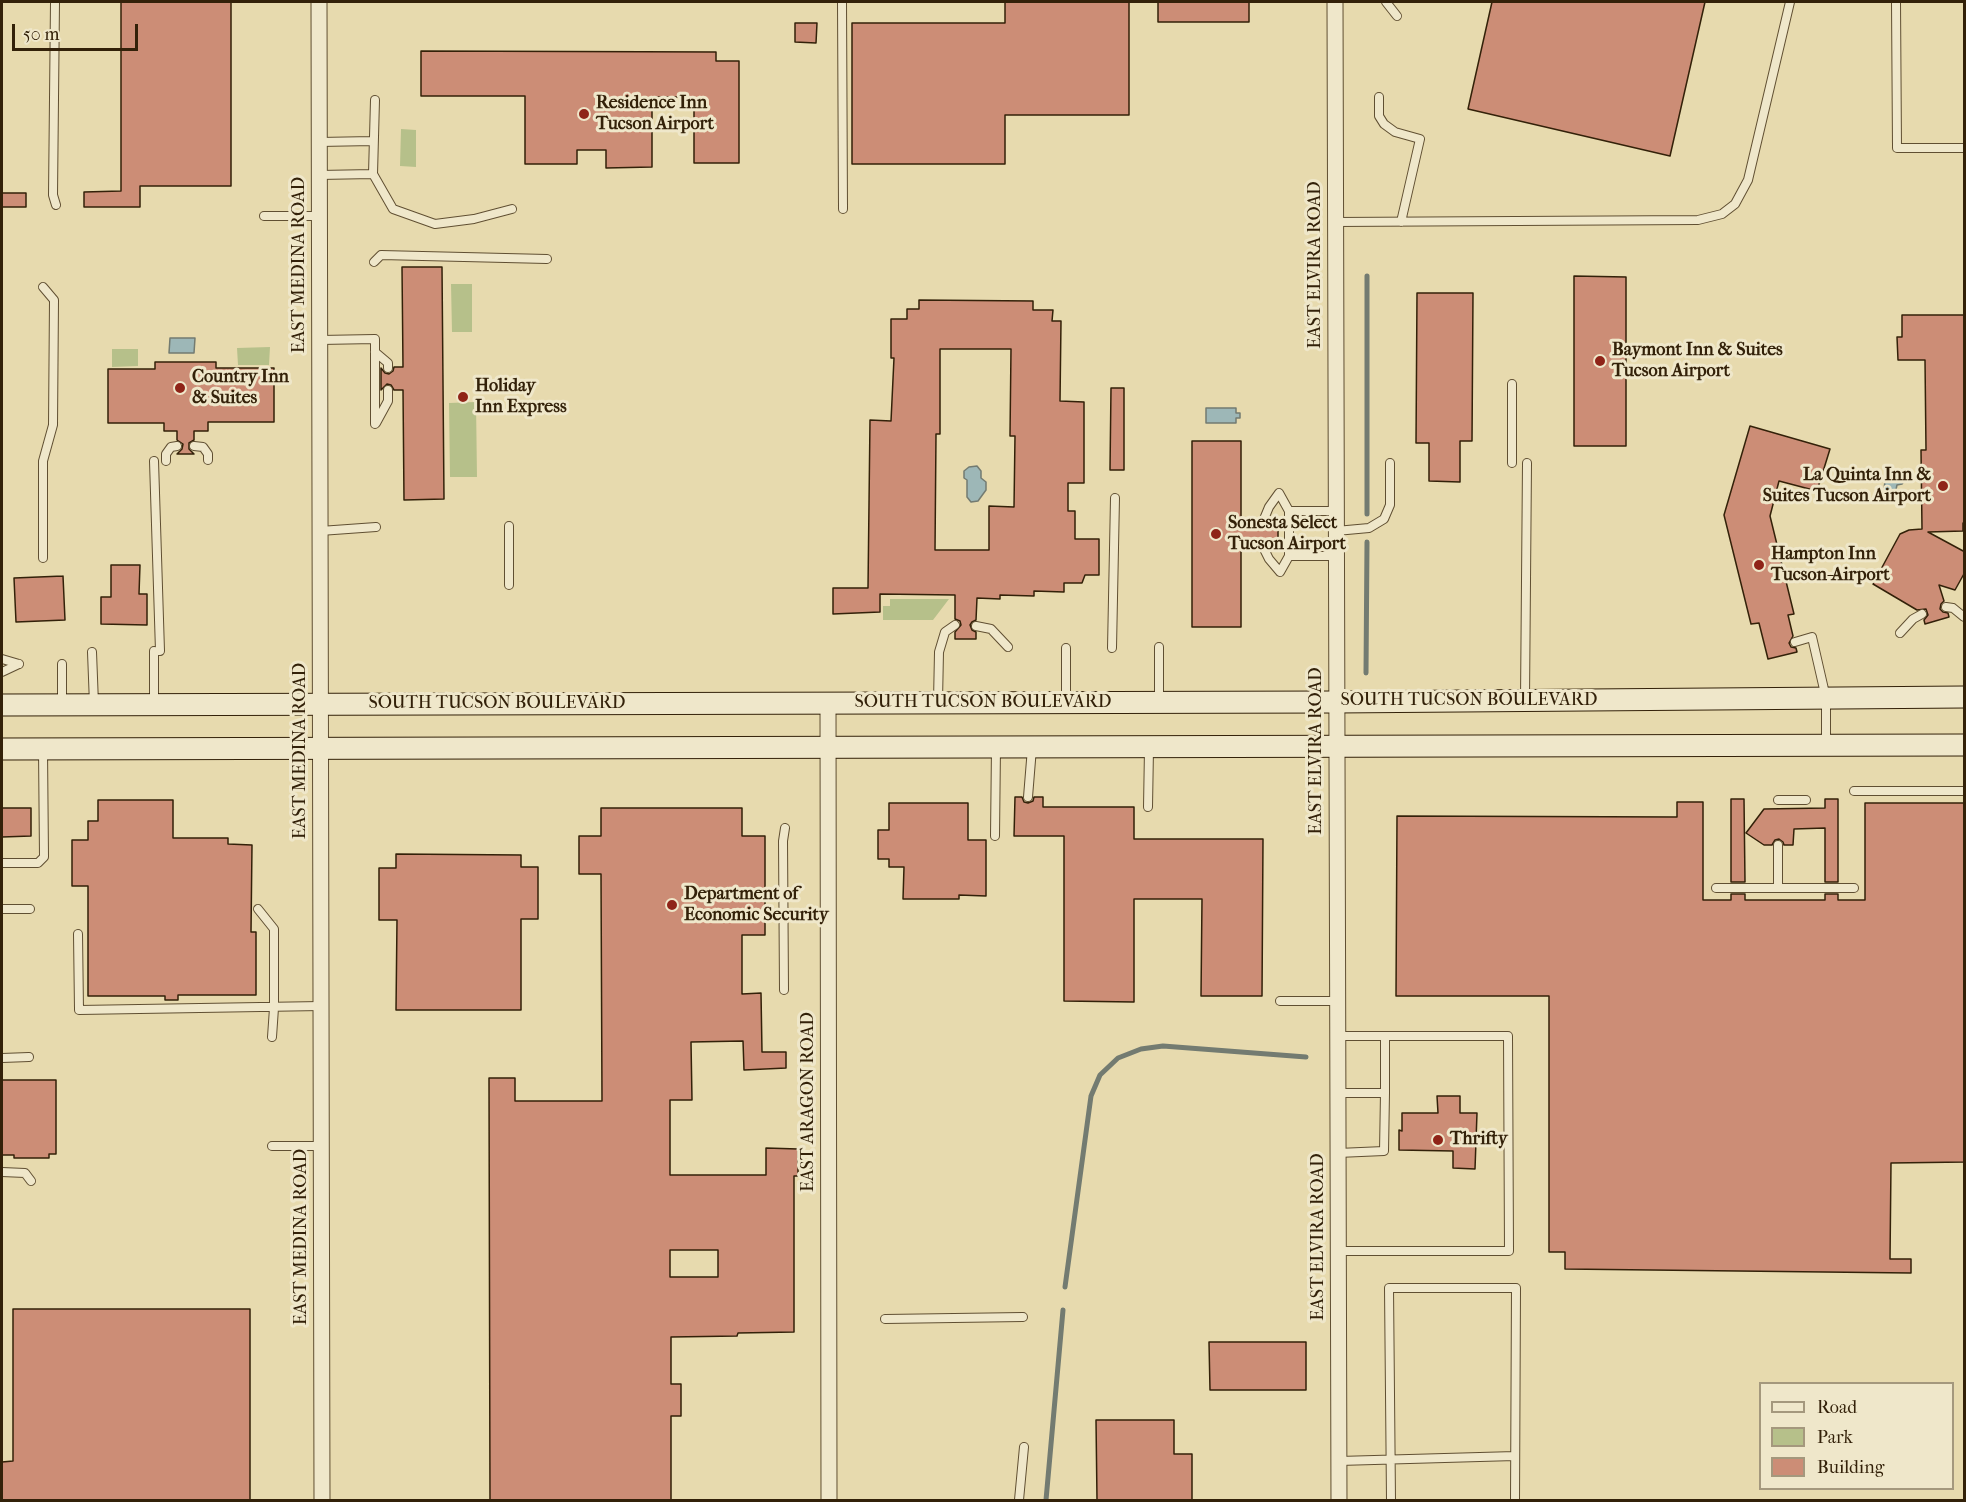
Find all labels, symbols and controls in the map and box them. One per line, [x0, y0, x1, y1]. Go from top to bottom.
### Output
scale bar [15, 12, 141, 50]
text: 50 m [23, 24, 59, 45]
place label: Residence Inn Tucson Airport [596, 93, 714, 136]
marker: Residence Inn Tucson Airport [577, 107, 591, 121]
street label: EAST MEDINA ROAD [289, 177, 311, 353]
street label: EAST ELVIRA ROAD [1305, 181, 1327, 349]
place label: Baymont Inn & Suites Tucson Airport [1612, 340, 1783, 382]
marker: Baymont Inn & Suites Tucson Airport [1593, 354, 1607, 368]
place label: Country Inn & Suites [192, 367, 289, 410]
place label: Holiday Inn Express [475, 376, 567, 418]
marker: Country Inn & Suites [173, 381, 187, 395]
marker: Holiday Inn Express [456, 390, 470, 404]
place label: La Quinta Inn & Suites Tucson Airport [1763, 465, 1931, 508]
marker: La Quinta Inn & Suites Tucson Airport [1936, 479, 1950, 493]
place label: Sonesta Select Tucson Airport [1228, 513, 1346, 556]
marker: Sonesta Select Tucson Airport [1209, 527, 1223, 541]
place label: Hampton Inn Tucson-Airport [1771, 544, 1890, 586]
marker: Hampton Inn Tucson-Airport [1752, 558, 1766, 572]
street label: EAST MEDINA ROAD [290, 663, 312, 839]
street label: EAST ELVIRA ROAD [1306, 667, 1328, 835]
street label: SOUTH TUCSON BOULEVARD [1340, 690, 1598, 712]
street label: SOUTH TUCSON BOULEVARD [854, 692, 1112, 714]
street label: SOUTH TUCSON BOULEVARD [368, 693, 626, 715]
place label: Department of Economic Security [684, 884, 828, 926]
marker: Department of Economic Security [665, 898, 679, 912]
street label: EAST ARAGON ROAD [798, 1012, 820, 1192]
place label: Thrifty [1450, 1129, 1508, 1151]
marker: Thrifty [1431, 1133, 1445, 1147]
street label: EAST MEDINA ROAD [291, 1149, 313, 1325]
street label: EAST ELVIRA ROAD [1308, 1153, 1330, 1321]
legend [1759, 1382, 1954, 1490]
text: Road [1817, 1397, 1857, 1418]
text: Park [1817, 1427, 1853, 1448]
text: Building [1817, 1457, 1884, 1478]

